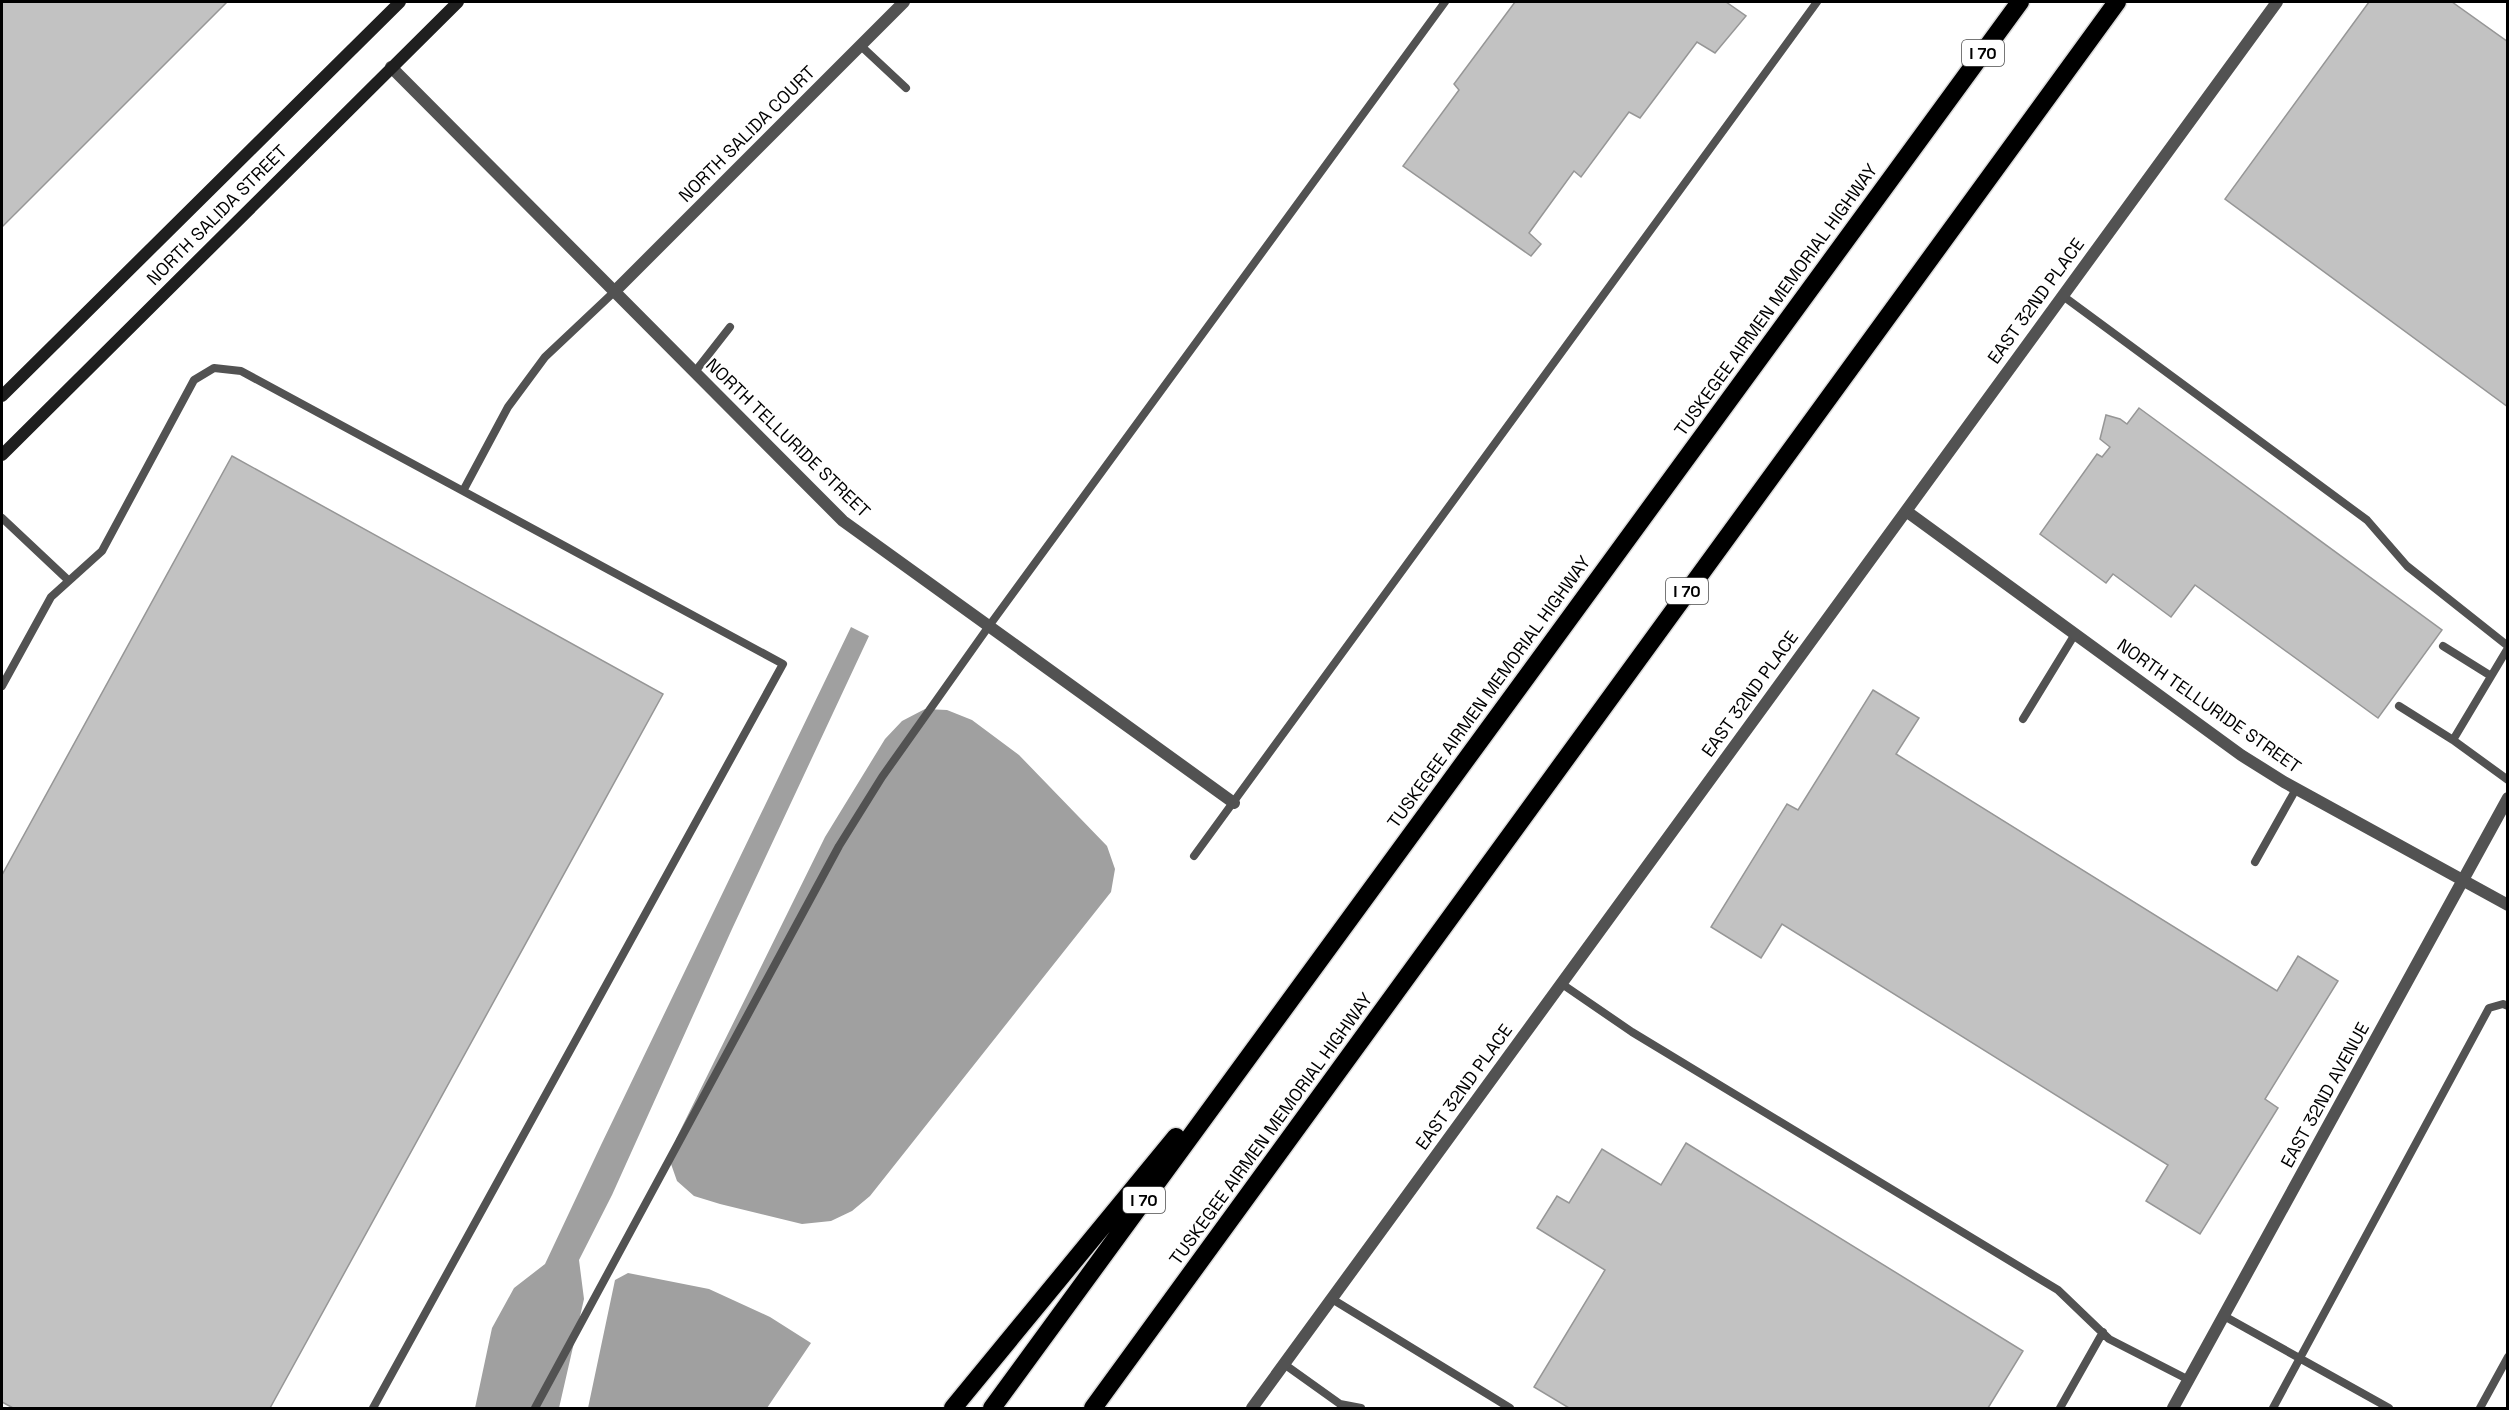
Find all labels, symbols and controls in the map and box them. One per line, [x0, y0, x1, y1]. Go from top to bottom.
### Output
road number: I 70 [1962, 40, 2004, 66]
street label: NORTH SALIDA COURT [674, 60, 820, 207]
street label: NORTH SALIDA STREET [142, 139, 292, 290]
street label: TUSKEGEE AIRMEN MEMORIAL HIGHWAY [1669, 159, 1882, 440]
street label: EAST 32ND PLACE [1982, 233, 2089, 368]
street label: NORTH TELLURIDE STREET [701, 353, 876, 522]
street label: TUSKEGEE AIRMEN MEMORIAL HIGHWAY [1382, 551, 1595, 832]
road number: I 70 [1666, 578, 1708, 604]
street label: EAST 32ND PLACE [1696, 626, 1803, 761]
street label: NORTH TELLURIDE STREET [2113, 633, 2306, 778]
street label: TUSKEGEE AIRMEN MEMORIAL HIGHWAY [1164, 988, 1377, 1269]
street label: EAST 32ND AVENUE [2275, 1018, 2374, 1171]
street label: EAST 32ND PLACE [1410, 1019, 1517, 1154]
road number: I 70 [1123, 1187, 1165, 1213]

